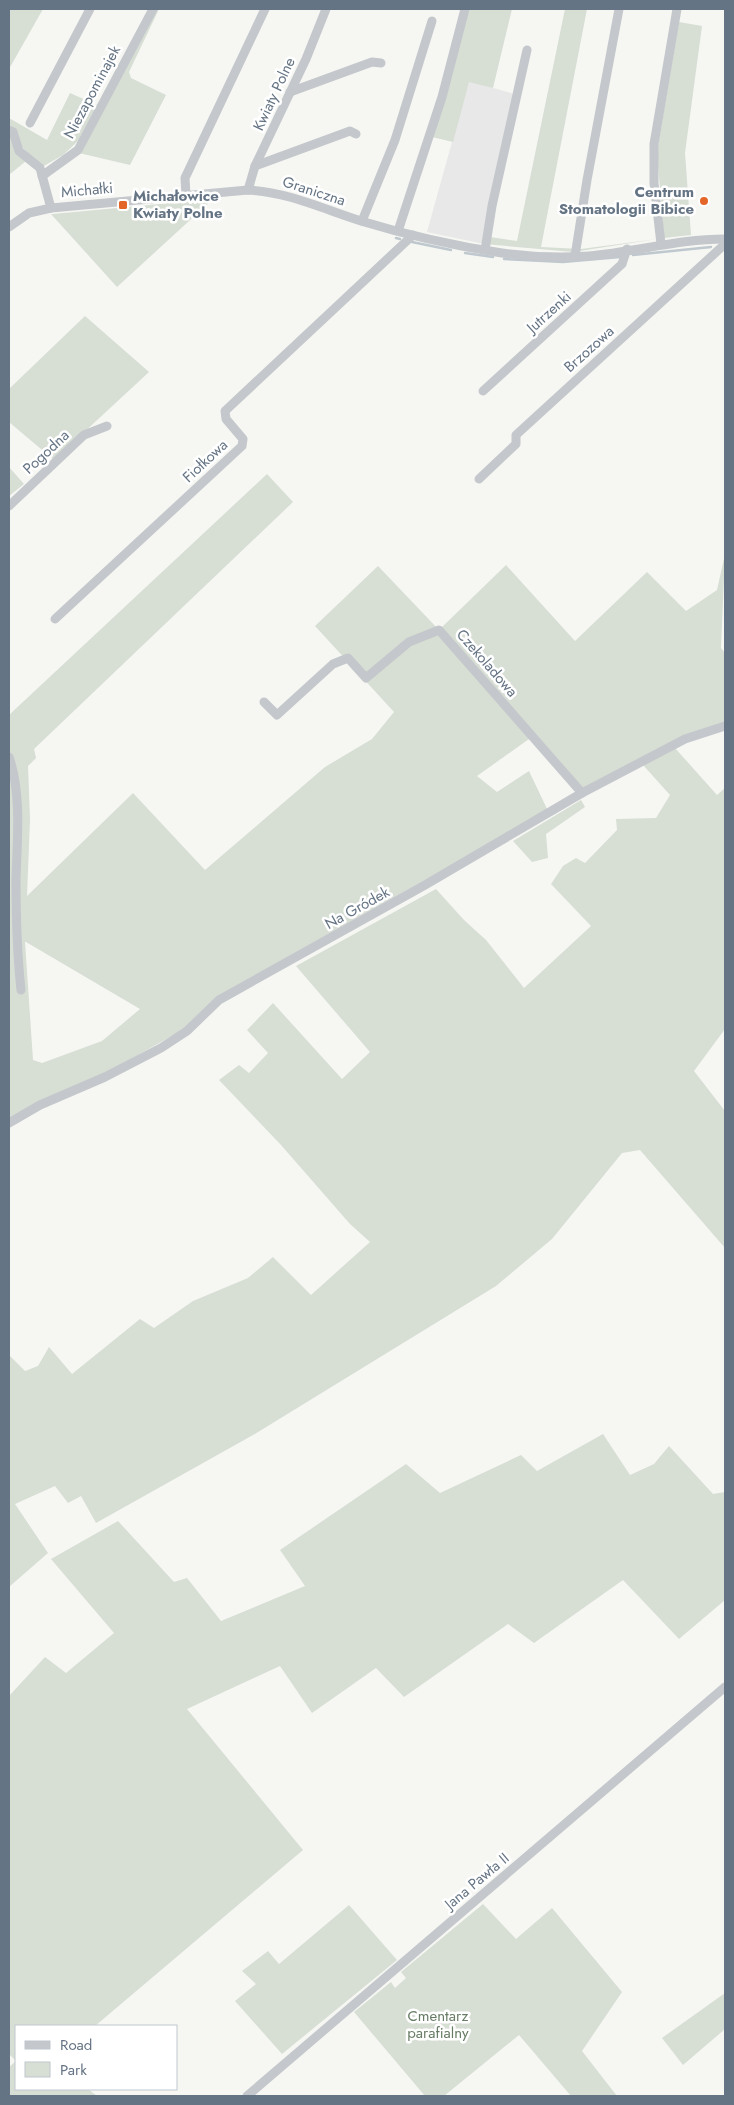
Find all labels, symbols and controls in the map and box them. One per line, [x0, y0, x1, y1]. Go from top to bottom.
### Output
street label: Niezapominajek [58, 41, 126, 142]
street label: Kwiaty Polne [247, 53, 301, 134]
street label: Graniczna [280, 171, 348, 211]
street label: Michałki [60, 177, 114, 203]
place label: Centrum Stomatologii Bibice [559, 181, 694, 220]
place label: Michałowice Kwiaty Polne [133, 185, 223, 224]
marker: Centrum Stomatologii Bibice [698, 195, 710, 207]
marker: Michałowice Kwiaty Polne [117, 199, 129, 211]
street label: Jutrzenki [520, 286, 576, 339]
street label: Brzozowa [559, 321, 619, 377]
street label: Pogodna [18, 425, 74, 479]
street label: Fiołkowa [177, 434, 233, 488]
street label: Czekoladowa [451, 624, 523, 702]
street label: Na Gródek [321, 881, 394, 935]
street label: Jana Pawła II [439, 1847, 514, 1916]
park label: Cmentarz parafialny [407, 2005, 469, 2044]
legend [15, 2025, 178, 2090]
text: Road [60, 2034, 92, 2056]
text: Park [60, 2059, 87, 2081]

